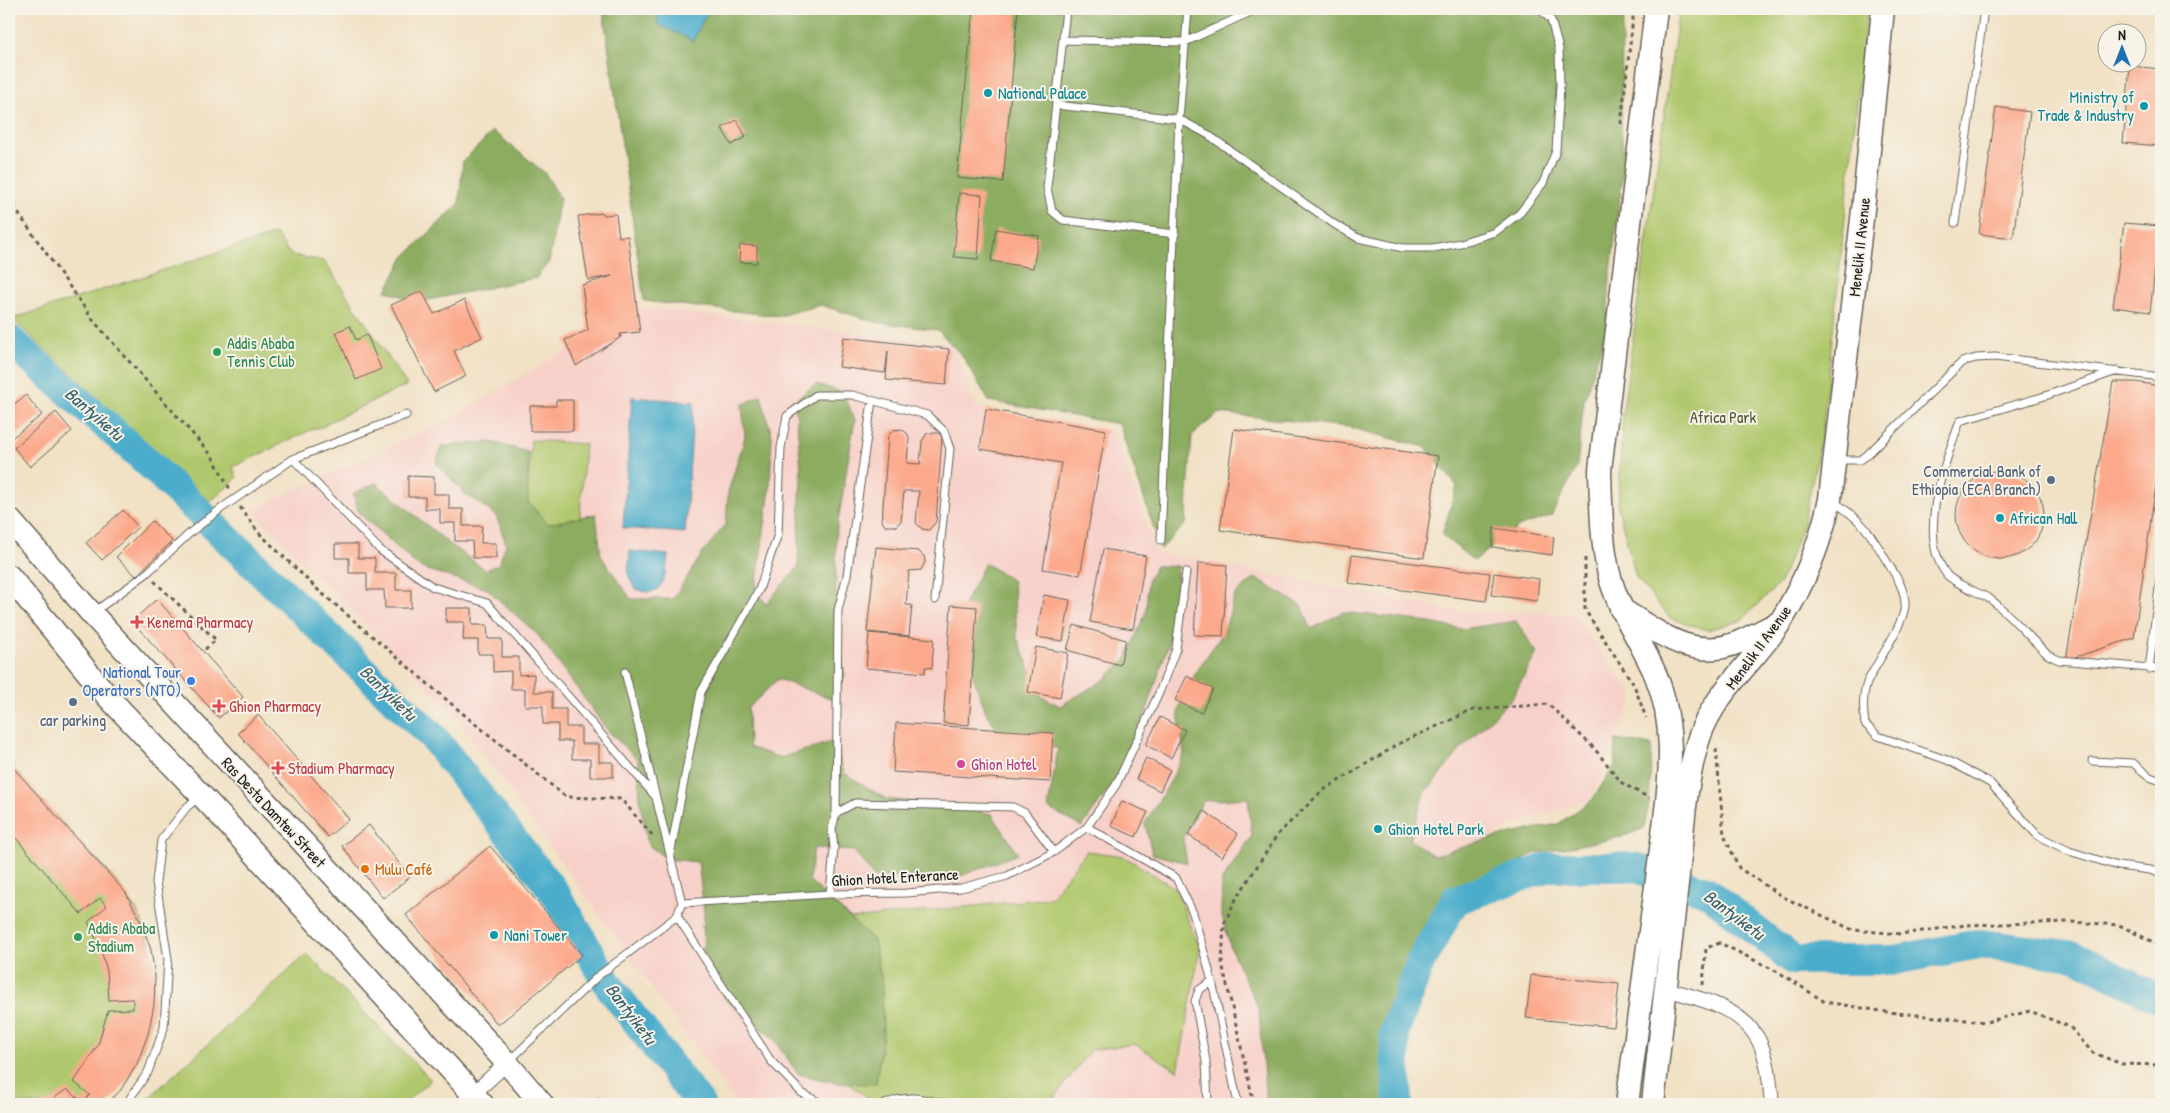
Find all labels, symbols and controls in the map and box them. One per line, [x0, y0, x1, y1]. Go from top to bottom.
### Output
north arrow [2098, 22, 2148, 72]
text: N [2118, 25, 2126, 44]
place label: National Palace [998, 82, 1087, 104]
place label: Ministry of Trade & Industry [2037, 86, 2134, 126]
marker: National Palace [982, 87, 994, 99]
marker: Ministry of Trade & Industry [2138, 100, 2150, 112]
street label: Menelik II Avenue [1843, 196, 1875, 298]
place label: Addis Ababa Tennis Club [227, 332, 295, 372]
marker: Addis Ababa Tennis Club [211, 346, 223, 358]
water label: Bantyiketu [60, 381, 130, 447]
park label: Africa Park [1690, 406, 1756, 428]
place label: Commercial Bank of Ethiopia (ECA Branch) [1912, 460, 2041, 500]
marker: Commercial Bank of Ethiopia (ECA Branch) [2045, 474, 2057, 486]
place label: African Hall [2010, 507, 2077, 529]
marker: African Hall [1994, 512, 2006, 524]
street label: Menelik II Avenue [1720, 600, 1796, 694]
place label: Kenema Pharmacy [147, 611, 253, 633]
marker: Kenema Pharmacy [131, 616, 143, 628]
water label: Bantyiketu [354, 659, 424, 727]
place label: National Tour Operators (NTO) [82, 661, 181, 701]
marker: National Tour Operators (NTO) [185, 675, 197, 687]
place label: Ghion Pharmacy [229, 695, 322, 717]
marker: car parking [67, 696, 79, 708]
marker: Ghion Pharmacy [213, 700, 225, 712]
place label: car parking [40, 709, 106, 731]
street label: Ras Desta Damtew Street [217, 752, 331, 872]
place label: Ghion Hotel [971, 753, 1037, 775]
place label: Stadium Pharmacy [288, 757, 395, 779]
marker: Ghion Hotel [955, 758, 967, 770]
marker: Stadium Pharmacy [272, 762, 284, 774]
place label: Ghion Hotel Park [1388, 818, 1484, 840]
marker: Ghion Hotel Park [1372, 823, 1384, 835]
place label: Mulu Café [375, 858, 433, 880]
marker: Mulu Café [359, 863, 371, 875]
street label: Ghion Hotel Enterance [831, 863, 960, 891]
water label: Bantyiketu [1699, 883, 1771, 947]
place label: Addis Ababa Stadium [88, 917, 155, 957]
place label: Nani Tower [504, 924, 567, 946]
marker: Nani Tower [488, 929, 500, 941]
marker: Addis Ababa Stadium [72, 931, 84, 943]
water label: Bantyiketu [600, 978, 664, 1051]

